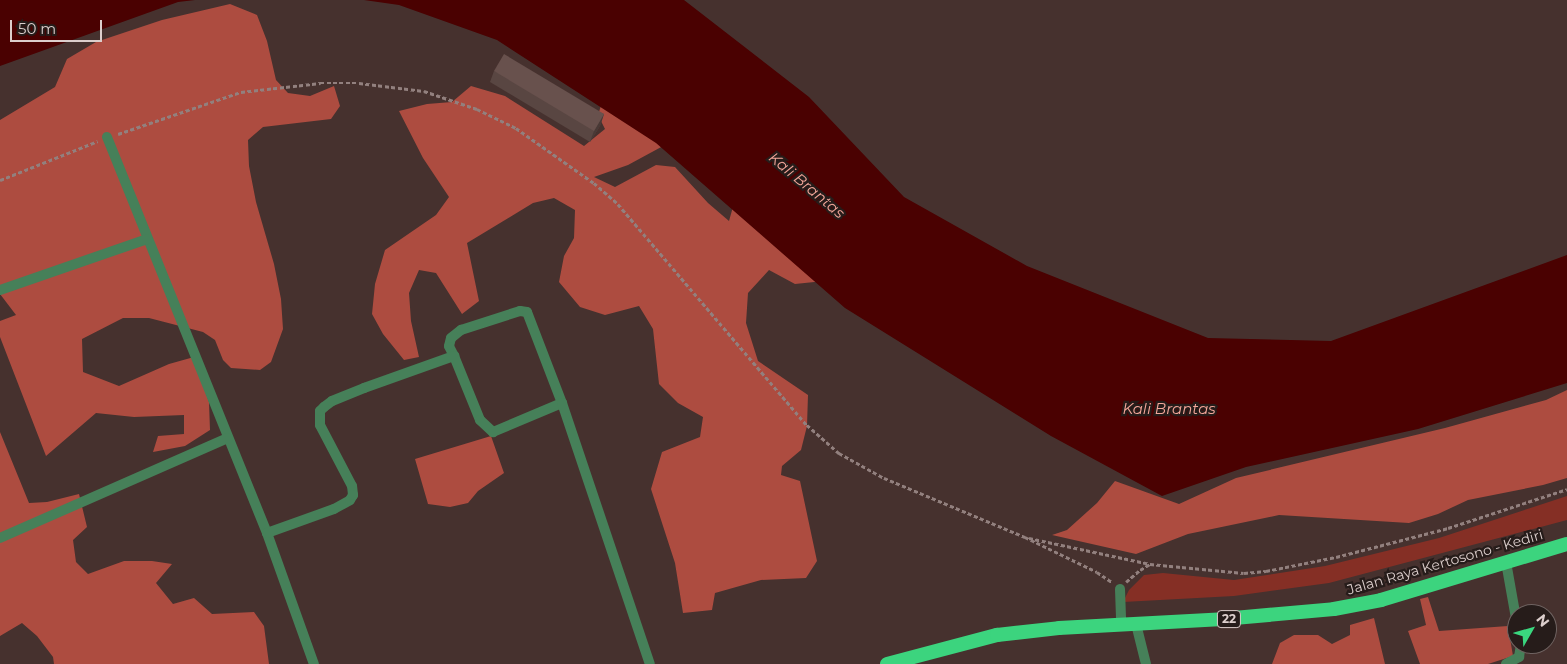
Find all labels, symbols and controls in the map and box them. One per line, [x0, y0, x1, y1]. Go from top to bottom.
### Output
scale bar [12, 10, 105, 42]
text: 50 m [18, 19, 56, 38]
water label: Kali Brantas [766, 148, 848, 222]
water label: Kali Brantas [1122, 400, 1216, 418]
street label: Jalan Raya Kertosono - Kediri [1345, 526, 1545, 598]
north arrow [1507, 604, 1557, 654]
road number: 22 [1216, 610, 1242, 628]
text: N [1532, 610, 1554, 630]

